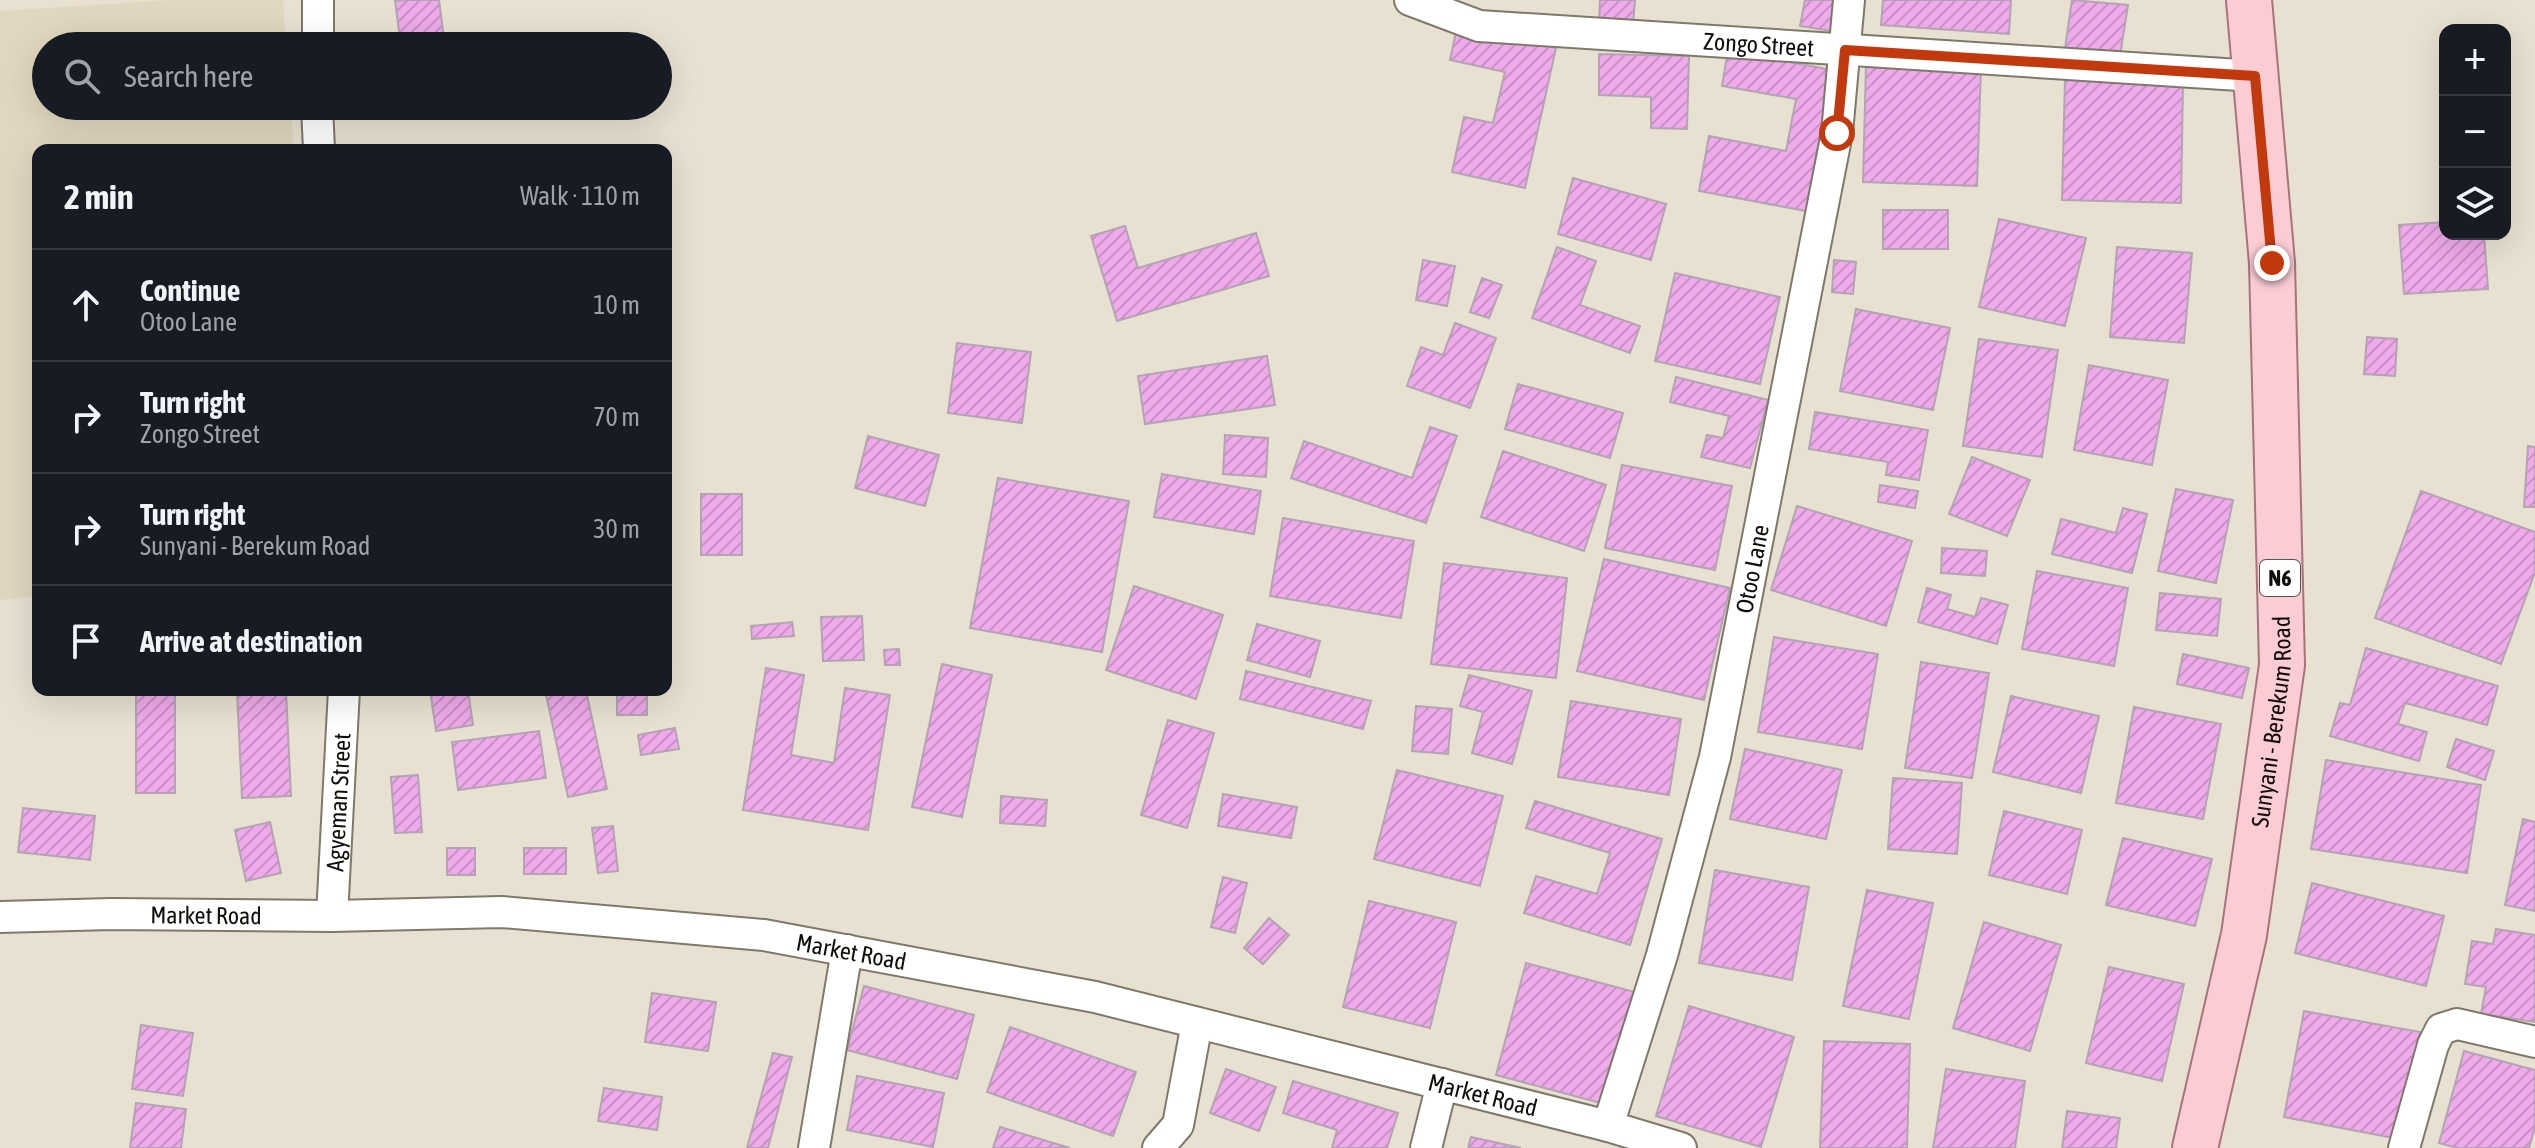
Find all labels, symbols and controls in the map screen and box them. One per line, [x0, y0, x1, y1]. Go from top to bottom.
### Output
map controls [2439, 24, 2511, 240]
button: + [2439, 24, 2511, 96]
street label: Zongo Street [1702, 27, 1815, 61]
search box [32, 32, 672, 120]
icon: search [60, 54, 104, 98]
text: Search here [124, 59, 253, 93]
button: − [2439, 96, 2511, 168]
route start [1819, 115, 1855, 151]
button: layers [2439, 168, 2511, 240]
text: 2 min [64, 177, 133, 216]
text: Walk · 110 m [520, 181, 640, 211]
route end [2254, 245, 2290, 281]
text: Continue [140, 273, 240, 307]
icon: ahead [64, 283, 108, 327]
text: 10 m [593, 290, 640, 320]
text: Otoo Lane [140, 307, 237, 337]
text: Turn right [140, 385, 246, 419]
icon: right [64, 395, 108, 439]
text: 70 m [593, 402, 640, 432]
text: Zongo Street [140, 419, 260, 449]
text: Turn right [140, 497, 246, 531]
icon: right [64, 507, 108, 551]
text: 30 m [593, 514, 640, 544]
street label: Otoo Lane [1730, 522, 1774, 615]
text: Sunyani - Berekum Road [140, 531, 370, 561]
road number: N6 [2260, 560, 2300, 596]
street label: Sunyani - Berekum Road [2246, 616, 2295, 829]
icon: arrive [64, 619, 108, 663]
text: Arrive at destination [140, 624, 362, 658]
street label: Agyeman Street [321, 732, 355, 872]
street label: Market Road [150, 901, 262, 929]
street label: Market Road [794, 928, 909, 975]
street label: Market Road [1426, 1068, 1540, 1121]

